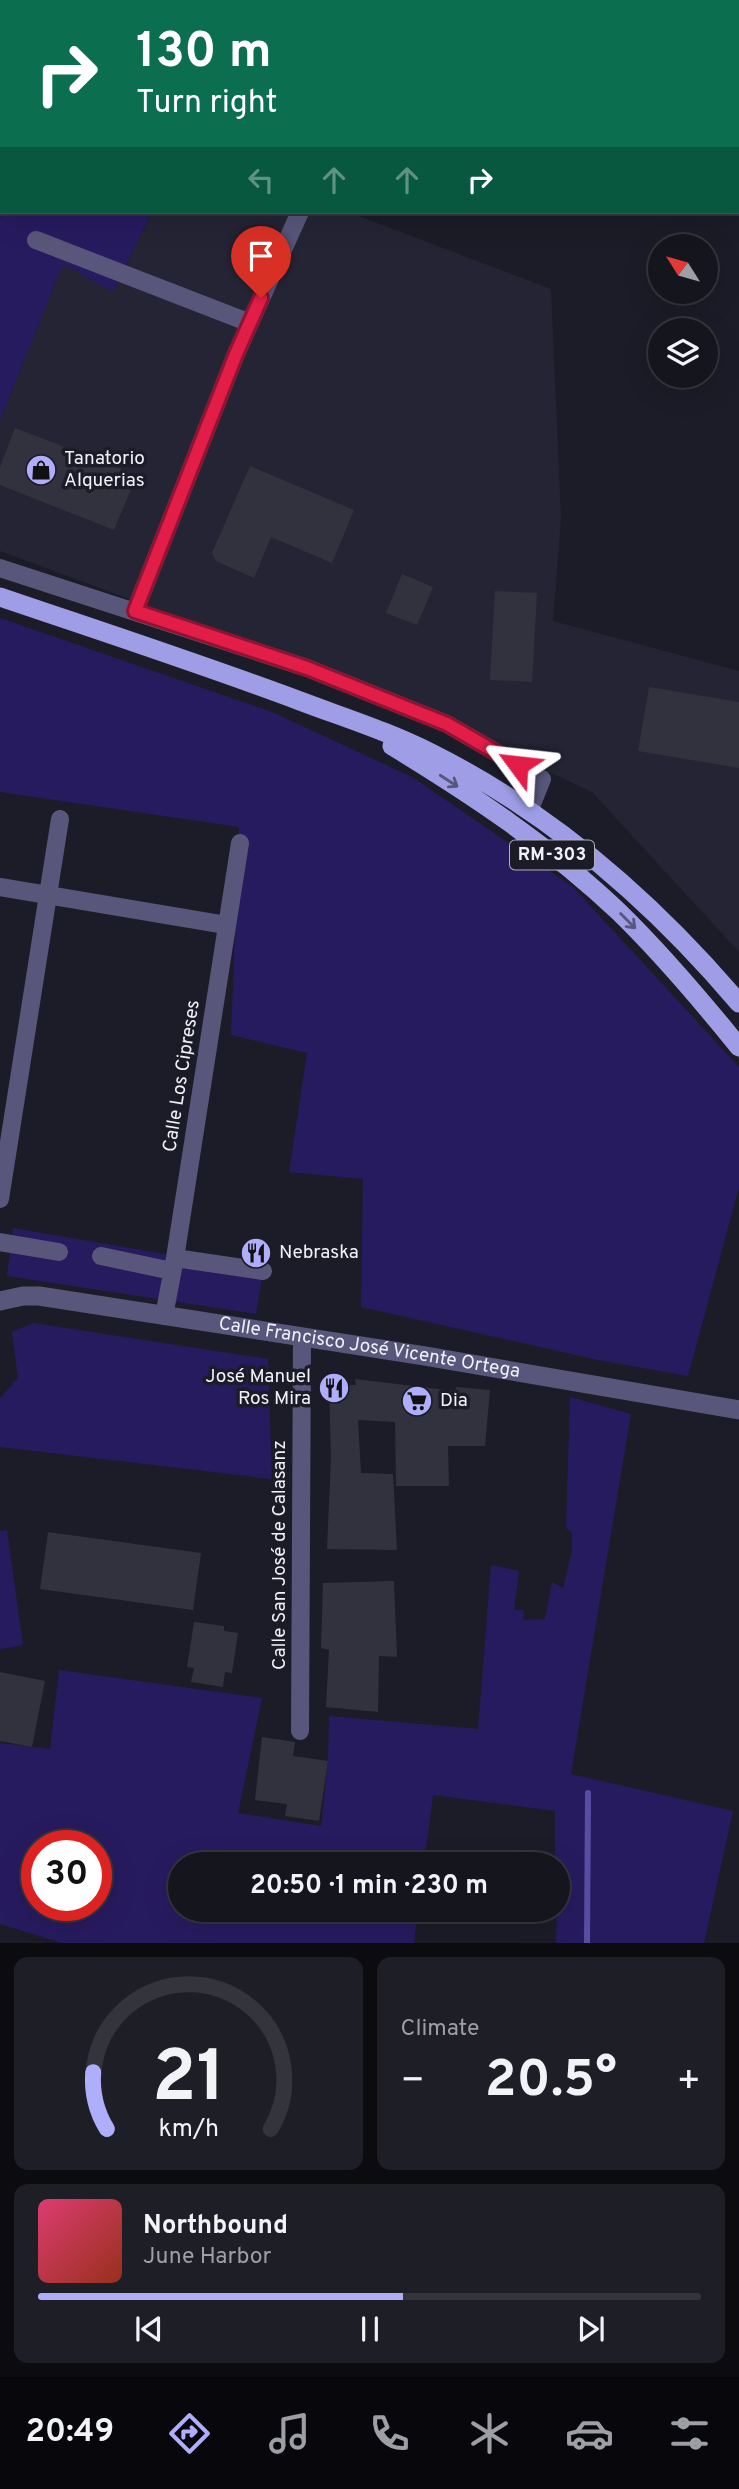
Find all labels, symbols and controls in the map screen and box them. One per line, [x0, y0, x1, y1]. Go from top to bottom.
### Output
text: 130 m [136, 23, 272, 85]
icon: right [21, 28, 112, 119]
text: Turn right [136, 84, 278, 124]
icon: left [242, 161, 280, 199]
icon: ahead [315, 161, 353, 199]
icon: ahead [388, 161, 426, 199]
icon: right [461, 161, 499, 199]
pin [231, 226, 291, 298]
north arrow [648, 234, 718, 304]
map controls [648, 234, 718, 388]
icon: arrive [242, 237, 280, 275]
button: layers [648, 318, 718, 388]
place label: Tanatorio Alquerias [64, 447, 145, 493]
shop icon: Tanatorio Alquerias [24, 453, 58, 487]
position arrow [481, 728, 555, 802]
one-way arrow [439, 774, 458, 789]
road number: RM-303 [510, 840, 594, 870]
one-way arrow [619, 912, 636, 929]
street label: Calle Los Cipreses [158, 998, 206, 1154]
restaurant icon: Nebraska [239, 1236, 273, 1270]
place label: Nebraska [279, 1241, 359, 1265]
street label: Calle Francisco José Vicente Ortega [217, 1312, 522, 1384]
place label: José Manuel Ros Mira [205, 1365, 311, 1411]
restaurant icon: José Manuel Ros Mira [317, 1371, 351, 1405]
supermarket icon: Dia [400, 1384, 434, 1418]
place label: Dia [440, 1389, 468, 1413]
street label: Calle San José de Calasanz [268, 1440, 292, 1670]
speed limit sign: 30 [21, 1830, 112, 1921]
text: 20:50 · 1 min · 230 m [250, 1870, 488, 1903]
text: Climate [401, 2015, 479, 2044]
text: 21 [151, 2036, 225, 2128]
text: 20.5° [485, 2049, 617, 2115]
text: − [401, 2058, 425, 2107]
text: + [676, 2058, 701, 2107]
text: km/h [158, 2114, 219, 2146]
text: Northbound [143, 2210, 288, 2243]
text: June Harbor [143, 2243, 271, 2272]
icon: previous [130, 2310, 168, 2348]
icon: pause [351, 2310, 389, 2348]
icon: next [572, 2310, 610, 2348]
icon: directions [165, 2409, 214, 2458]
icon: music [265, 2409, 314, 2458]
icon: phone [365, 2409, 414, 2458]
icon: climate [465, 2409, 514, 2458]
icon: car [565, 2409, 614, 2458]
icon: filters [665, 2409, 714, 2458]
text: 20:49 [25, 2413, 114, 2453]

